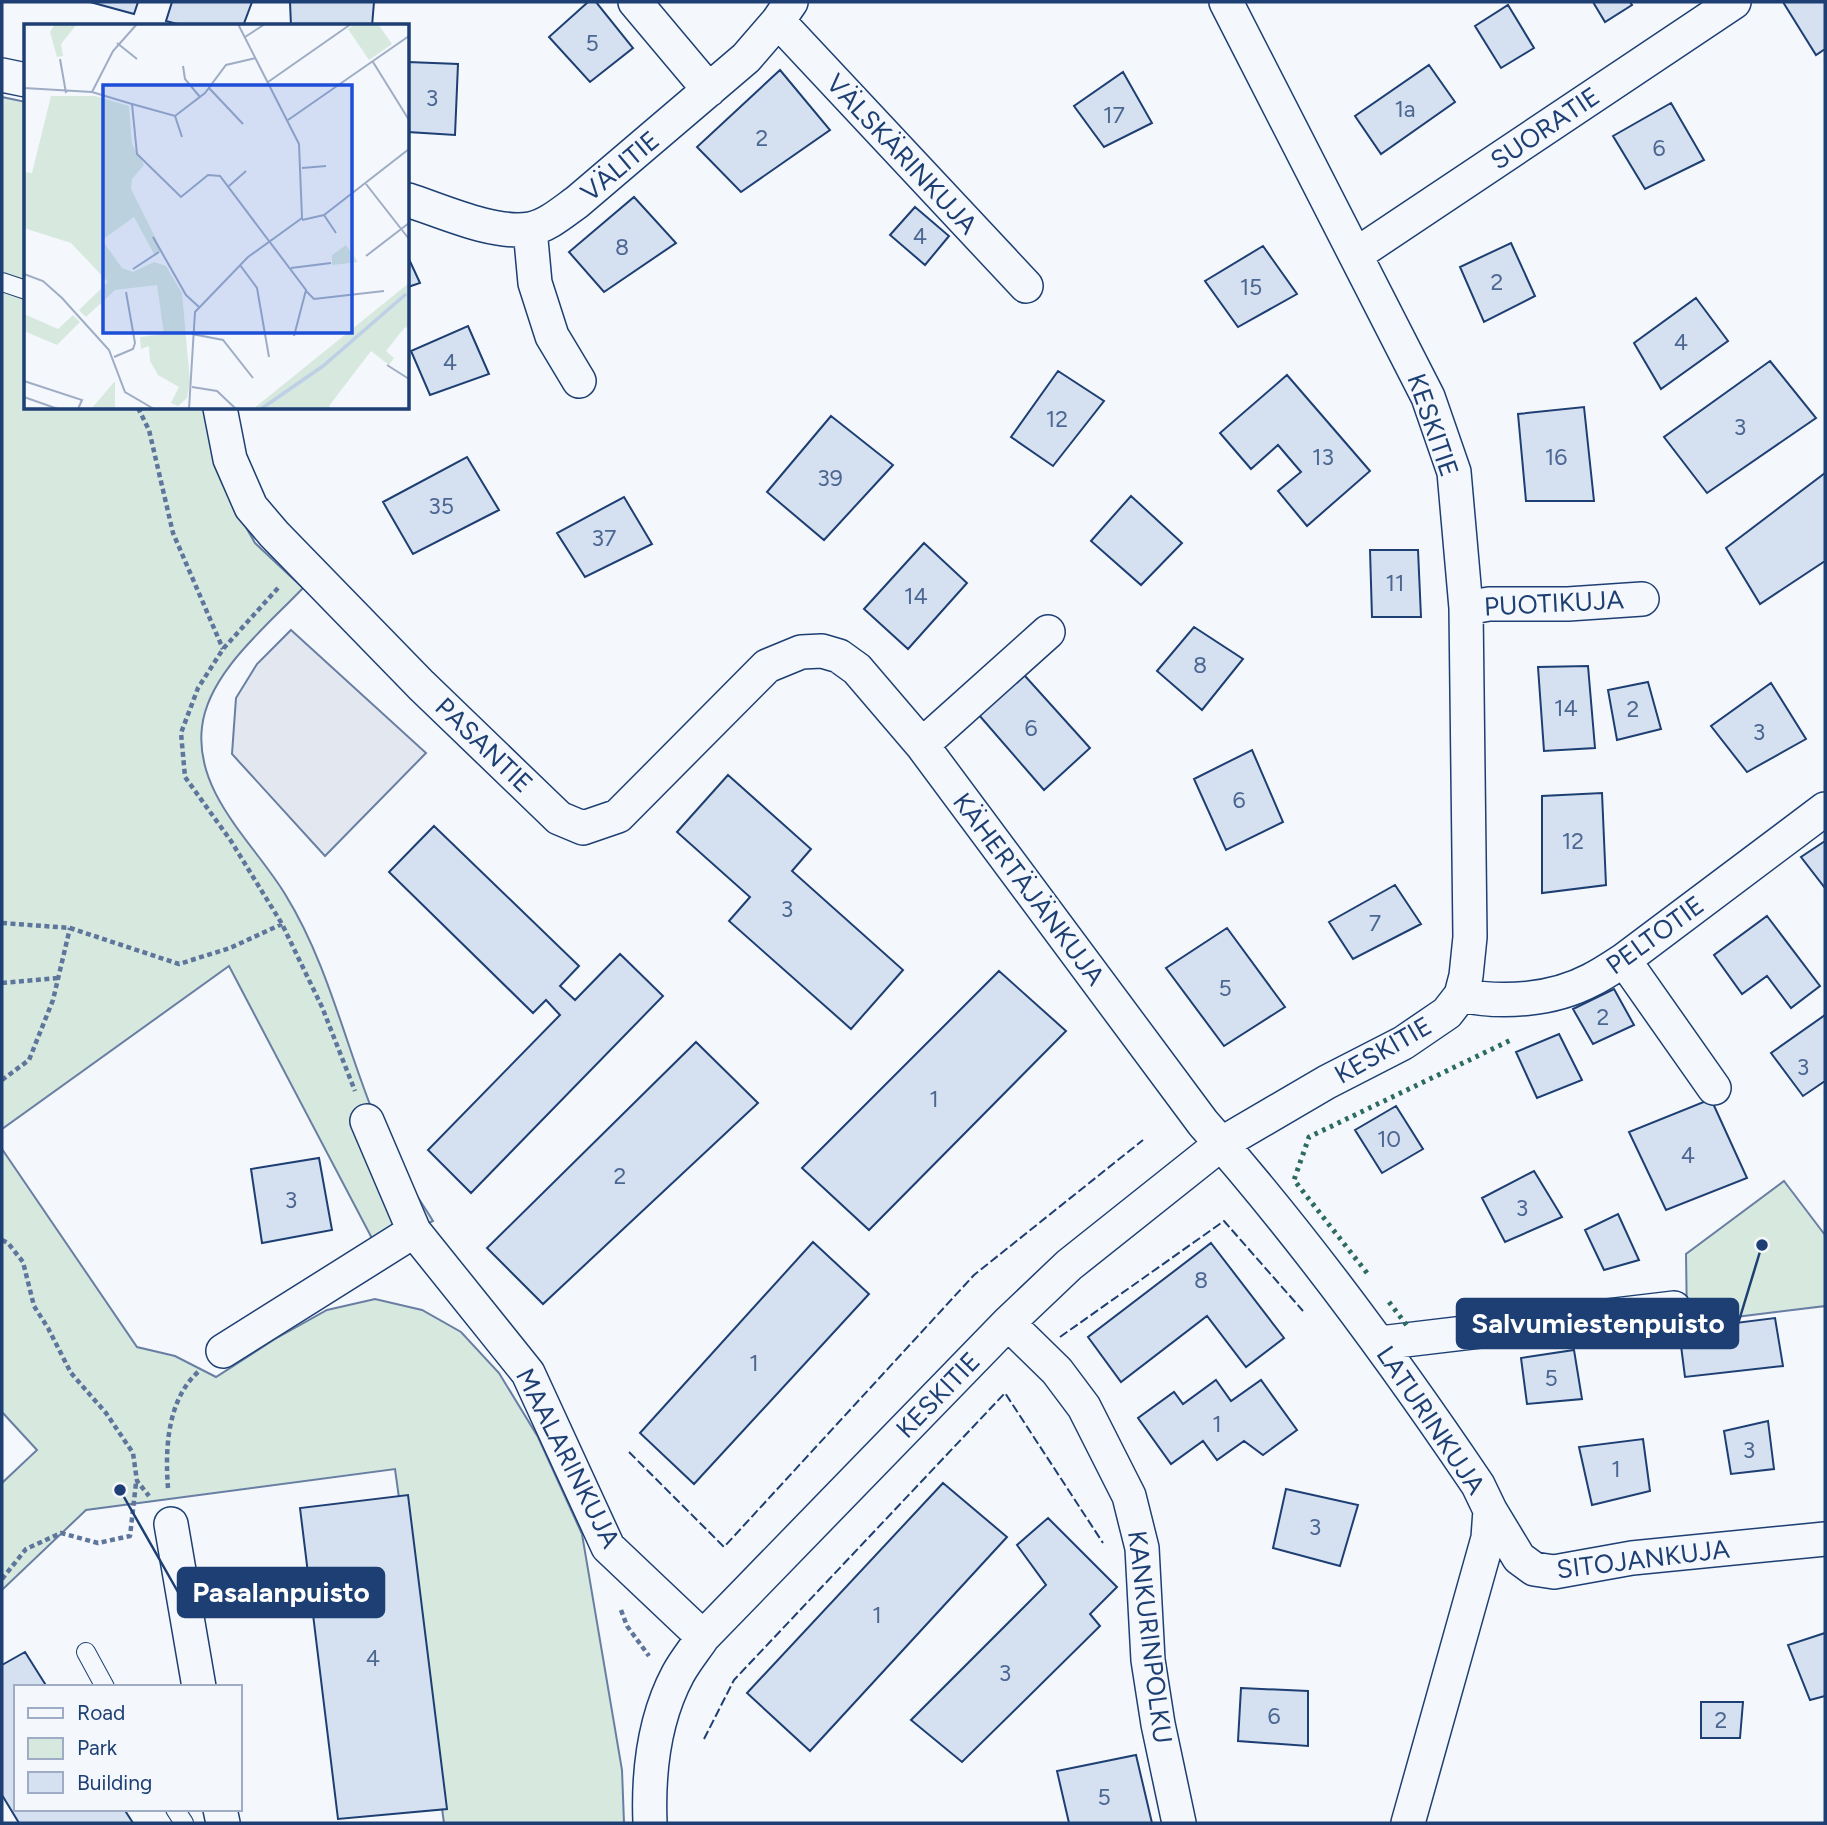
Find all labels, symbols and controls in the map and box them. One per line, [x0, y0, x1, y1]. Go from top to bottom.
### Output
inset map [24, 24, 410, 410]
house number: 5 [585, 29, 599, 57]
street label: VÄLSKÄRINKUJA [820, 67, 985, 241]
street label: SUORATIE [1484, 80, 1606, 176]
house number: 3 [426, 84, 438, 112]
house number: 1a [1394, 95, 1416, 123]
house number: 17 [1103, 101, 1125, 129]
street label: VÄLITIE [574, 124, 666, 208]
house number: 2 [756, 124, 768, 152]
house number: 6 [1652, 134, 1666, 162]
house number: 4 [913, 222, 927, 250]
house number: 8 [615, 233, 629, 261]
house number: 2 [1491, 268, 1503, 296]
house number: 15 [1240, 273, 1262, 301]
house number: 4 [1674, 328, 1688, 356]
house number: 4 [443, 348, 457, 376]
street label: KESKITIE [1400, 369, 1466, 481]
house number: 12 [1046, 405, 1068, 433]
house number: 3 [1734, 413, 1746, 441]
house number: 13 [1312, 443, 1334, 471]
house number: 16 [1545, 443, 1567, 471]
house number: 39 [817, 464, 843, 492]
house number: 35 [428, 492, 454, 520]
house number: 37 [592, 524, 616, 552]
house number: 11 [1386, 569, 1405, 597]
house number: 14 [904, 582, 928, 610]
street label: PUOTIKUJA [1483, 583, 1625, 623]
house number: 8 [1193, 651, 1207, 679]
street label: PASANTIE [429, 691, 539, 799]
house number: 14 [1554, 694, 1578, 722]
house number: 2 [1627, 695, 1639, 723]
house number: 6 [1024, 714, 1038, 742]
house number: 3 [1753, 718, 1765, 746]
street label: KÄHERTÄJÄNKUJA [946, 786, 1112, 992]
house number: 6 [1232, 786, 1246, 814]
house number: 12 [1562, 827, 1584, 855]
street label: PELTOTIE [1600, 889, 1710, 981]
house number: 3 [781, 895, 793, 923]
house number: 7 [1369, 909, 1381, 937]
house number: 5 [1218, 974, 1232, 1002]
house number: 2 [1597, 1003, 1609, 1031]
street label: KESKITIE [1329, 1009, 1437, 1091]
house number: 3 [1797, 1053, 1809, 1081]
house number: 1 [929, 1085, 939, 1113]
house number: 10 [1377, 1125, 1401, 1153]
house number: 4 [1681, 1141, 1695, 1169]
house number: 2 [614, 1162, 626, 1190]
house number: 3 [285, 1186, 297, 1214]
house number: 3 [1516, 1194, 1528, 1222]
house number: 8 [1194, 1266, 1208, 1294]
callout: Salvumiestenpuisto [1457, 1299, 1738, 1348]
text: Salvumiestenpuisto [1471, 1306, 1725, 1340]
street label: LATURINKUJA [1370, 1340, 1493, 1501]
street label: KESKITIE [889, 1345, 987, 1445]
house number: 1 [749, 1349, 759, 1377]
street label: MAALARINKUJA [509, 1363, 627, 1553]
house number: 5 [1544, 1364, 1558, 1392]
house number: 1 [1212, 1410, 1222, 1438]
house number: 3 [1743, 1436, 1755, 1464]
house number: 1 [1611, 1455, 1621, 1483]
house number: 3 [1309, 1513, 1321, 1541]
street label: KANKURINPOLKU [1121, 1529, 1179, 1745]
street label: SITOJANKUJA [1555, 1532, 1732, 1585]
callout: Pasalanpuisto [178, 1568, 384, 1617]
text: Pasalanpuisto [192, 1575, 370, 1609]
house number: 1 [872, 1601, 882, 1629]
house number: 4 [366, 1644, 380, 1672]
house number: 3 [999, 1659, 1011, 1687]
legend [14, 1685, 242, 1811]
text: Road [77, 1700, 125, 1725]
house number: 6 [1267, 1702, 1281, 1730]
house number: 2 [1715, 1706, 1727, 1734]
text: Park [77, 1735, 118, 1760]
text: Building [77, 1770, 152, 1795]
house number: 5 [1097, 1783, 1111, 1811]

